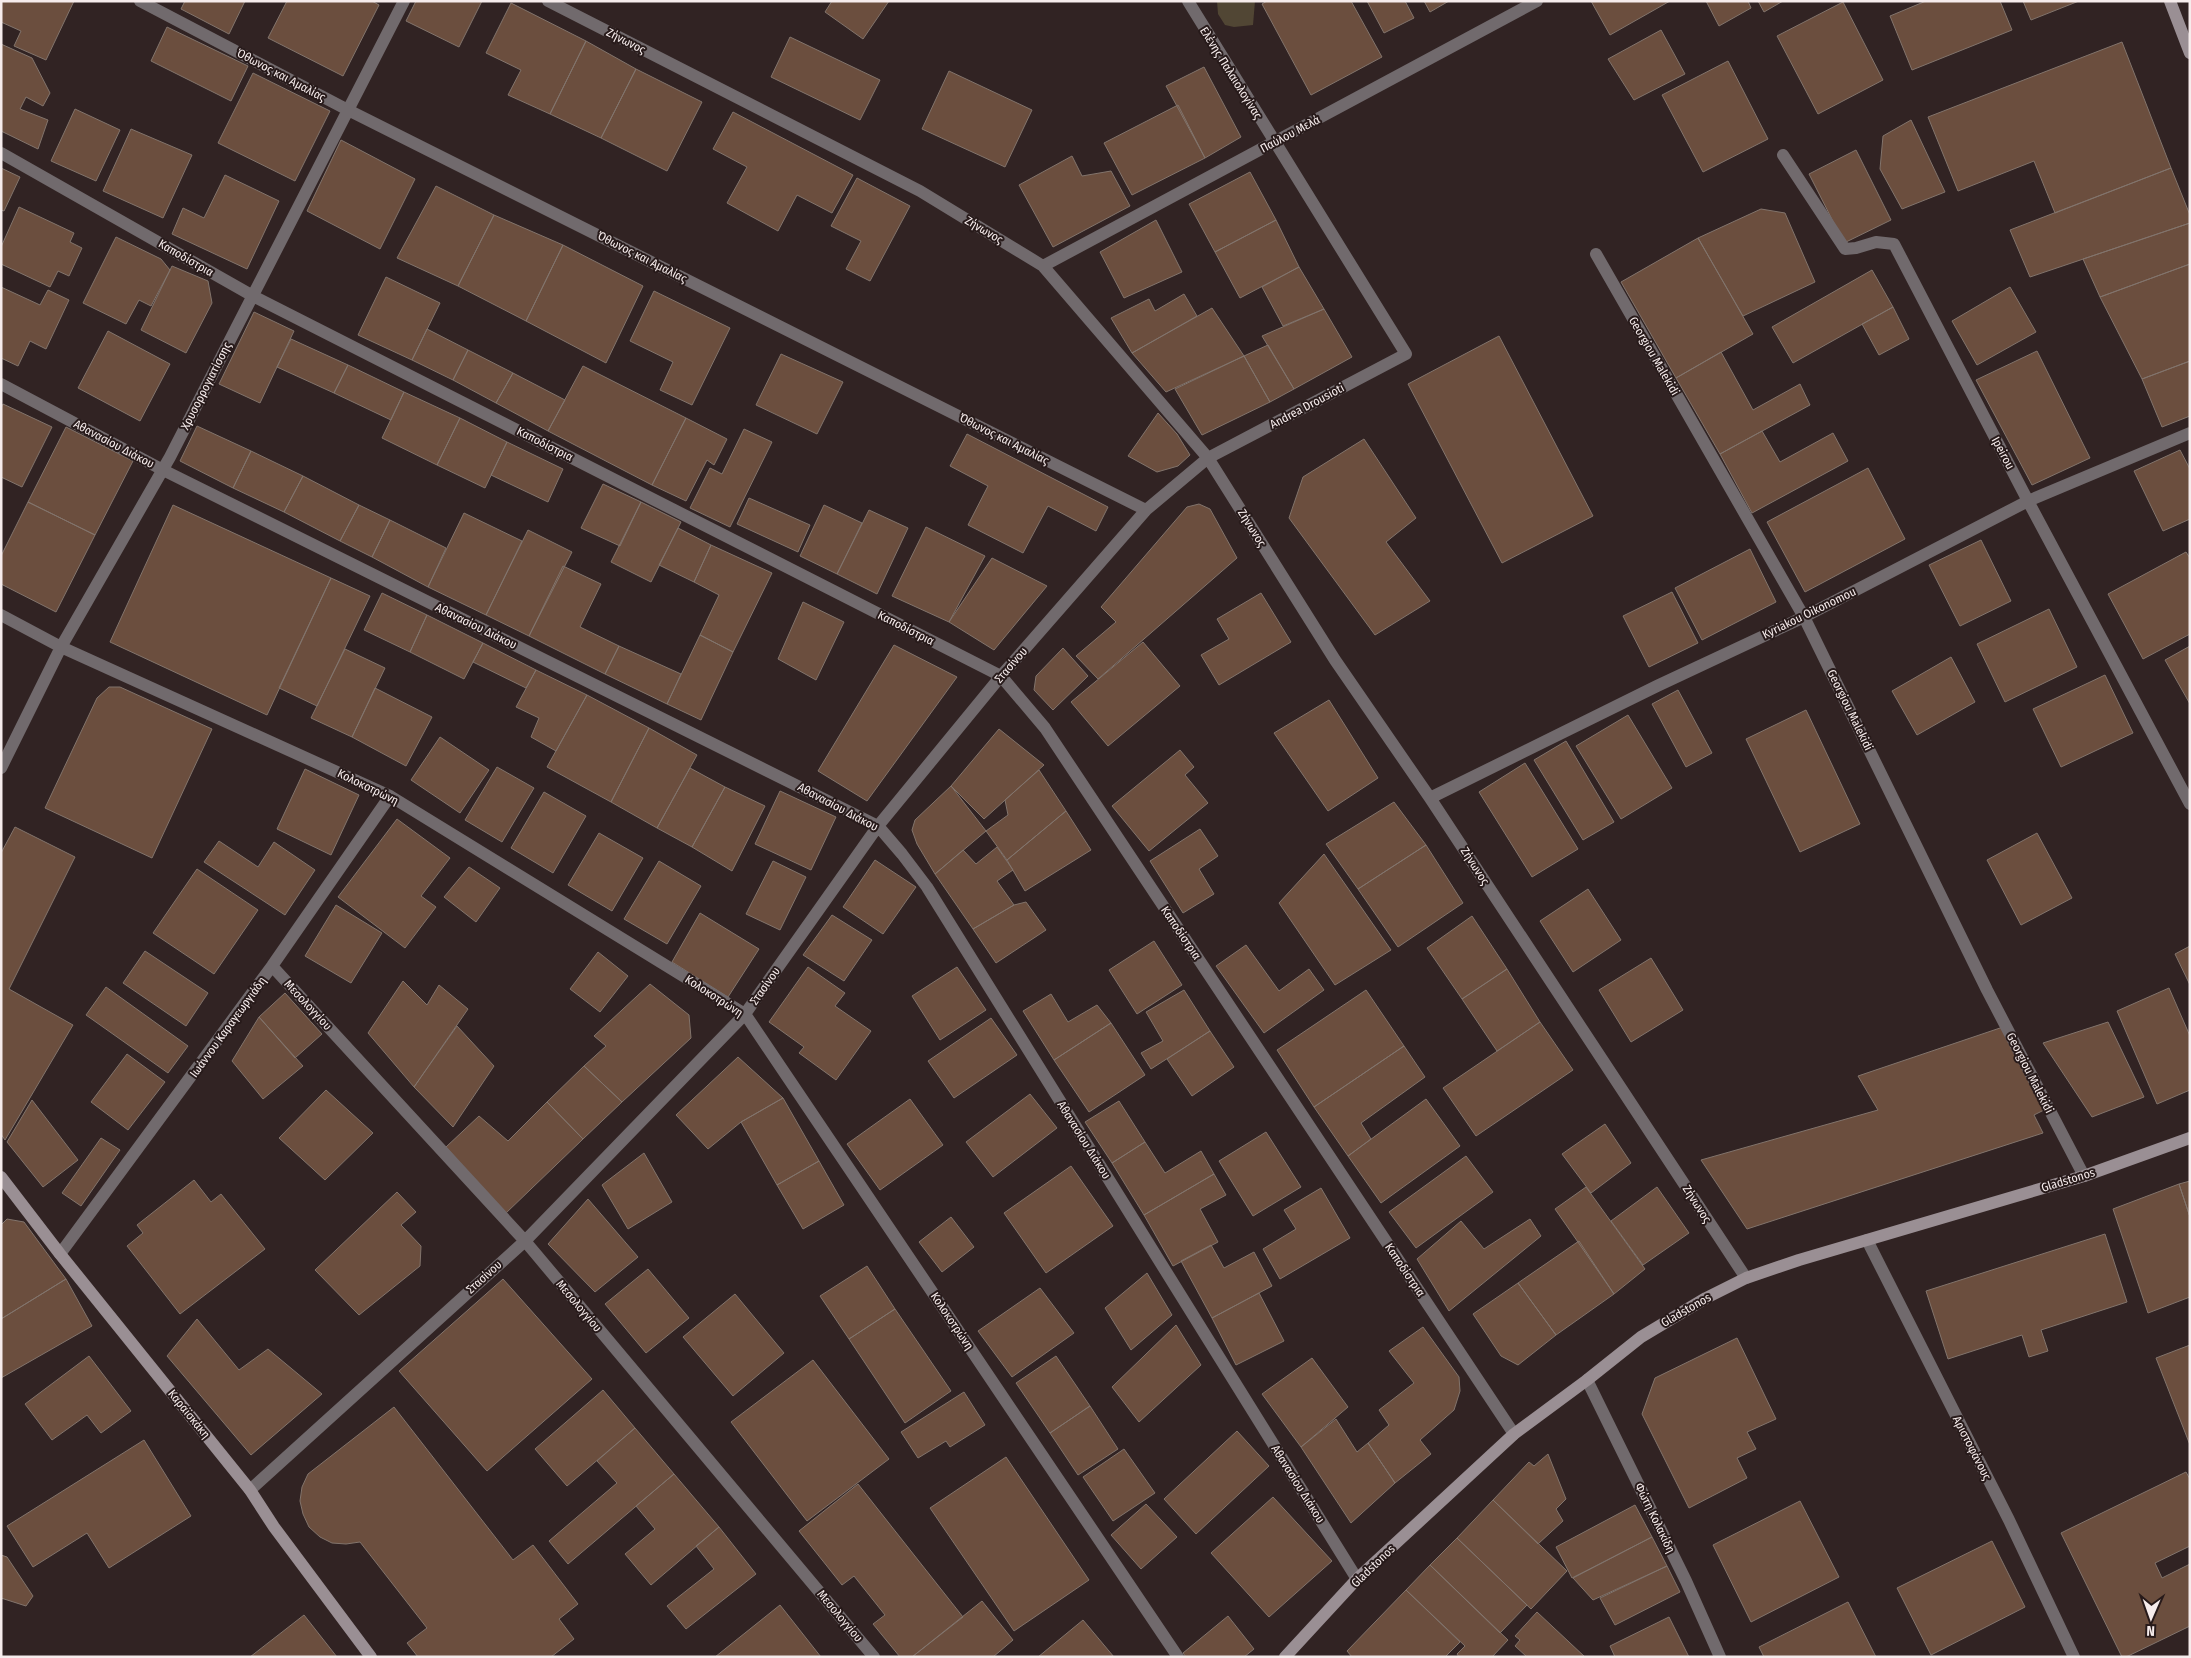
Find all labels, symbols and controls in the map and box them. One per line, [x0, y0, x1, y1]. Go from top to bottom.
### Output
street label: Ελένης Παλαιολογίνας [1197, 24, 1265, 122]
street label: Ζήνωνος [604, 25, 648, 57]
street label: Όθωνος και Αμαλίας [234, 46, 328, 104]
street label: Παύλου Μελά [1258, 112, 1322, 156]
street label: Ζήνωνος [962, 213, 1006, 247]
street label: Όθωνος και Αμαλίας [595, 228, 689, 286]
street label: Καποδίστρια [156, 237, 216, 279]
street label: Georgiou Malekidi [1626, 314, 1682, 398]
street label: Χρυσορρογιατίσσης [178, 340, 234, 432]
street label: Andrea Drousioti [1267, 381, 1347, 431]
street label: Όθωνος και Αμαλίας [957, 410, 1051, 468]
street label: Αθανασίου Διάκου [71, 417, 157, 471]
street label: Καποδίστρια [514, 424, 576, 464]
street label: Ipeirou [1989, 434, 2017, 472]
street label: Ζήνωνος [1235, 507, 1269, 549]
street label: Kyriakou Oikonomou [1760, 584, 1858, 642]
street label: Αθανασίου Διάκου [433, 600, 519, 652]
street label: Καποδίστρια [875, 608, 937, 648]
street label: Στασίνου [992, 644, 1030, 686]
street label: Georgiou Malekidi [1824, 667, 1876, 753]
street label: Κολοκοτρώνη [335, 766, 401, 808]
street label: Αθανασίου Διάκου [795, 780, 881, 834]
street label: Ζήνωνος [1458, 845, 1492, 887]
street label: Καποδίστρια [1158, 904, 1204, 962]
street label: Στασίνου [747, 964, 783, 1008]
street label: Κολοκοτρώνη [682, 972, 746, 1020]
street label: Ιωάννου Καραγεωργιάδη [187, 974, 269, 1080]
street label: Μεσολογγίου [281, 977, 335, 1033]
street label: Georgiou Malekidi [2004, 1030, 2056, 1116]
street label: Αθανασίου Διάκου [1054, 1099, 1114, 1181]
street label: Gladstonos [2040, 1165, 2096, 1195]
street label: Ζήνωνος [1680, 1183, 1714, 1225]
street label: Καποδίστρια [1382, 1241, 1428, 1299]
street label: Στασίνου [463, 1258, 505, 1296]
street label: Μεσολογγίου [553, 1277, 605, 1335]
street label: Κολοκοτρώνη [928, 1290, 976, 1352]
street label: Gladstonos [1659, 1290, 1713, 1330]
street label: Καραϊσκάκη [165, 1387, 213, 1441]
street label: Αριστοφάνους [1950, 1414, 1994, 1482]
street label: Αθανασίου Διάκου [1268, 1443, 1328, 1525]
street label: Φώτη Κολακίδη [1632, 1481, 1678, 1555]
street label: Gladstonos [1348, 1542, 1398, 1590]
street label: Μεσολογγίου [814, 1587, 866, 1645]
north arrow [2126, 1593, 2176, 1643]
text: N [2146, 1622, 2155, 1639]

